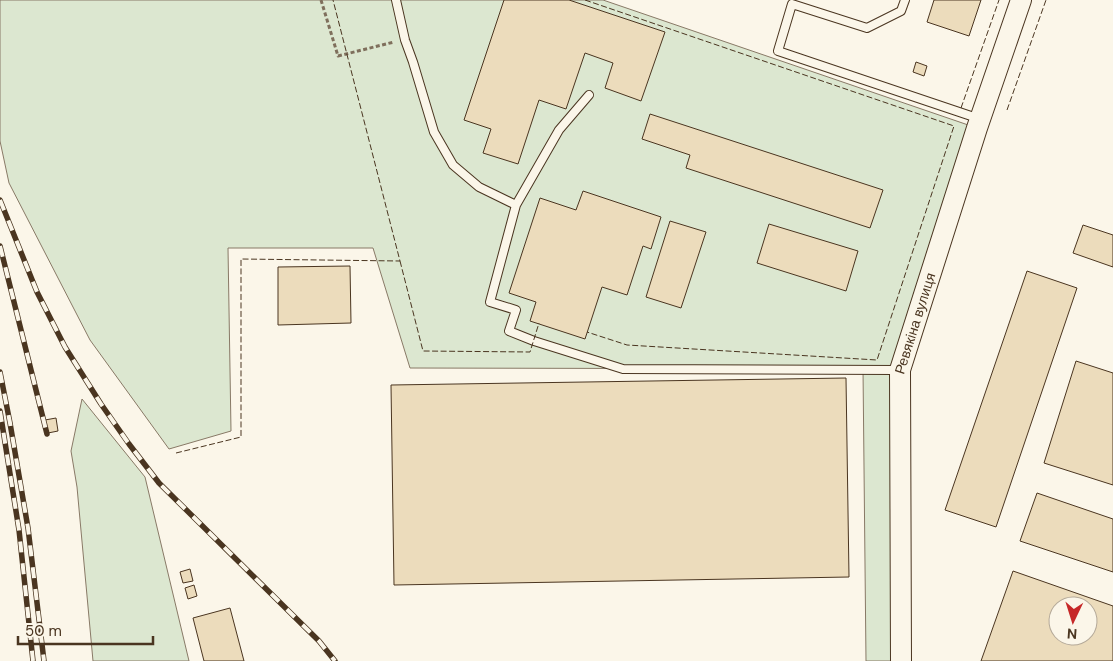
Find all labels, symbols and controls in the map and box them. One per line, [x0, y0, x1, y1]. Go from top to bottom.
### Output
street label: Ревякіна вулиця [890, 270, 939, 376]
north arrow [1048, 596, 1098, 646]
scale bar [18, 614, 152, 646]
text: 50 m [25, 621, 62, 641]
text: N [1066, 625, 1078, 643]

